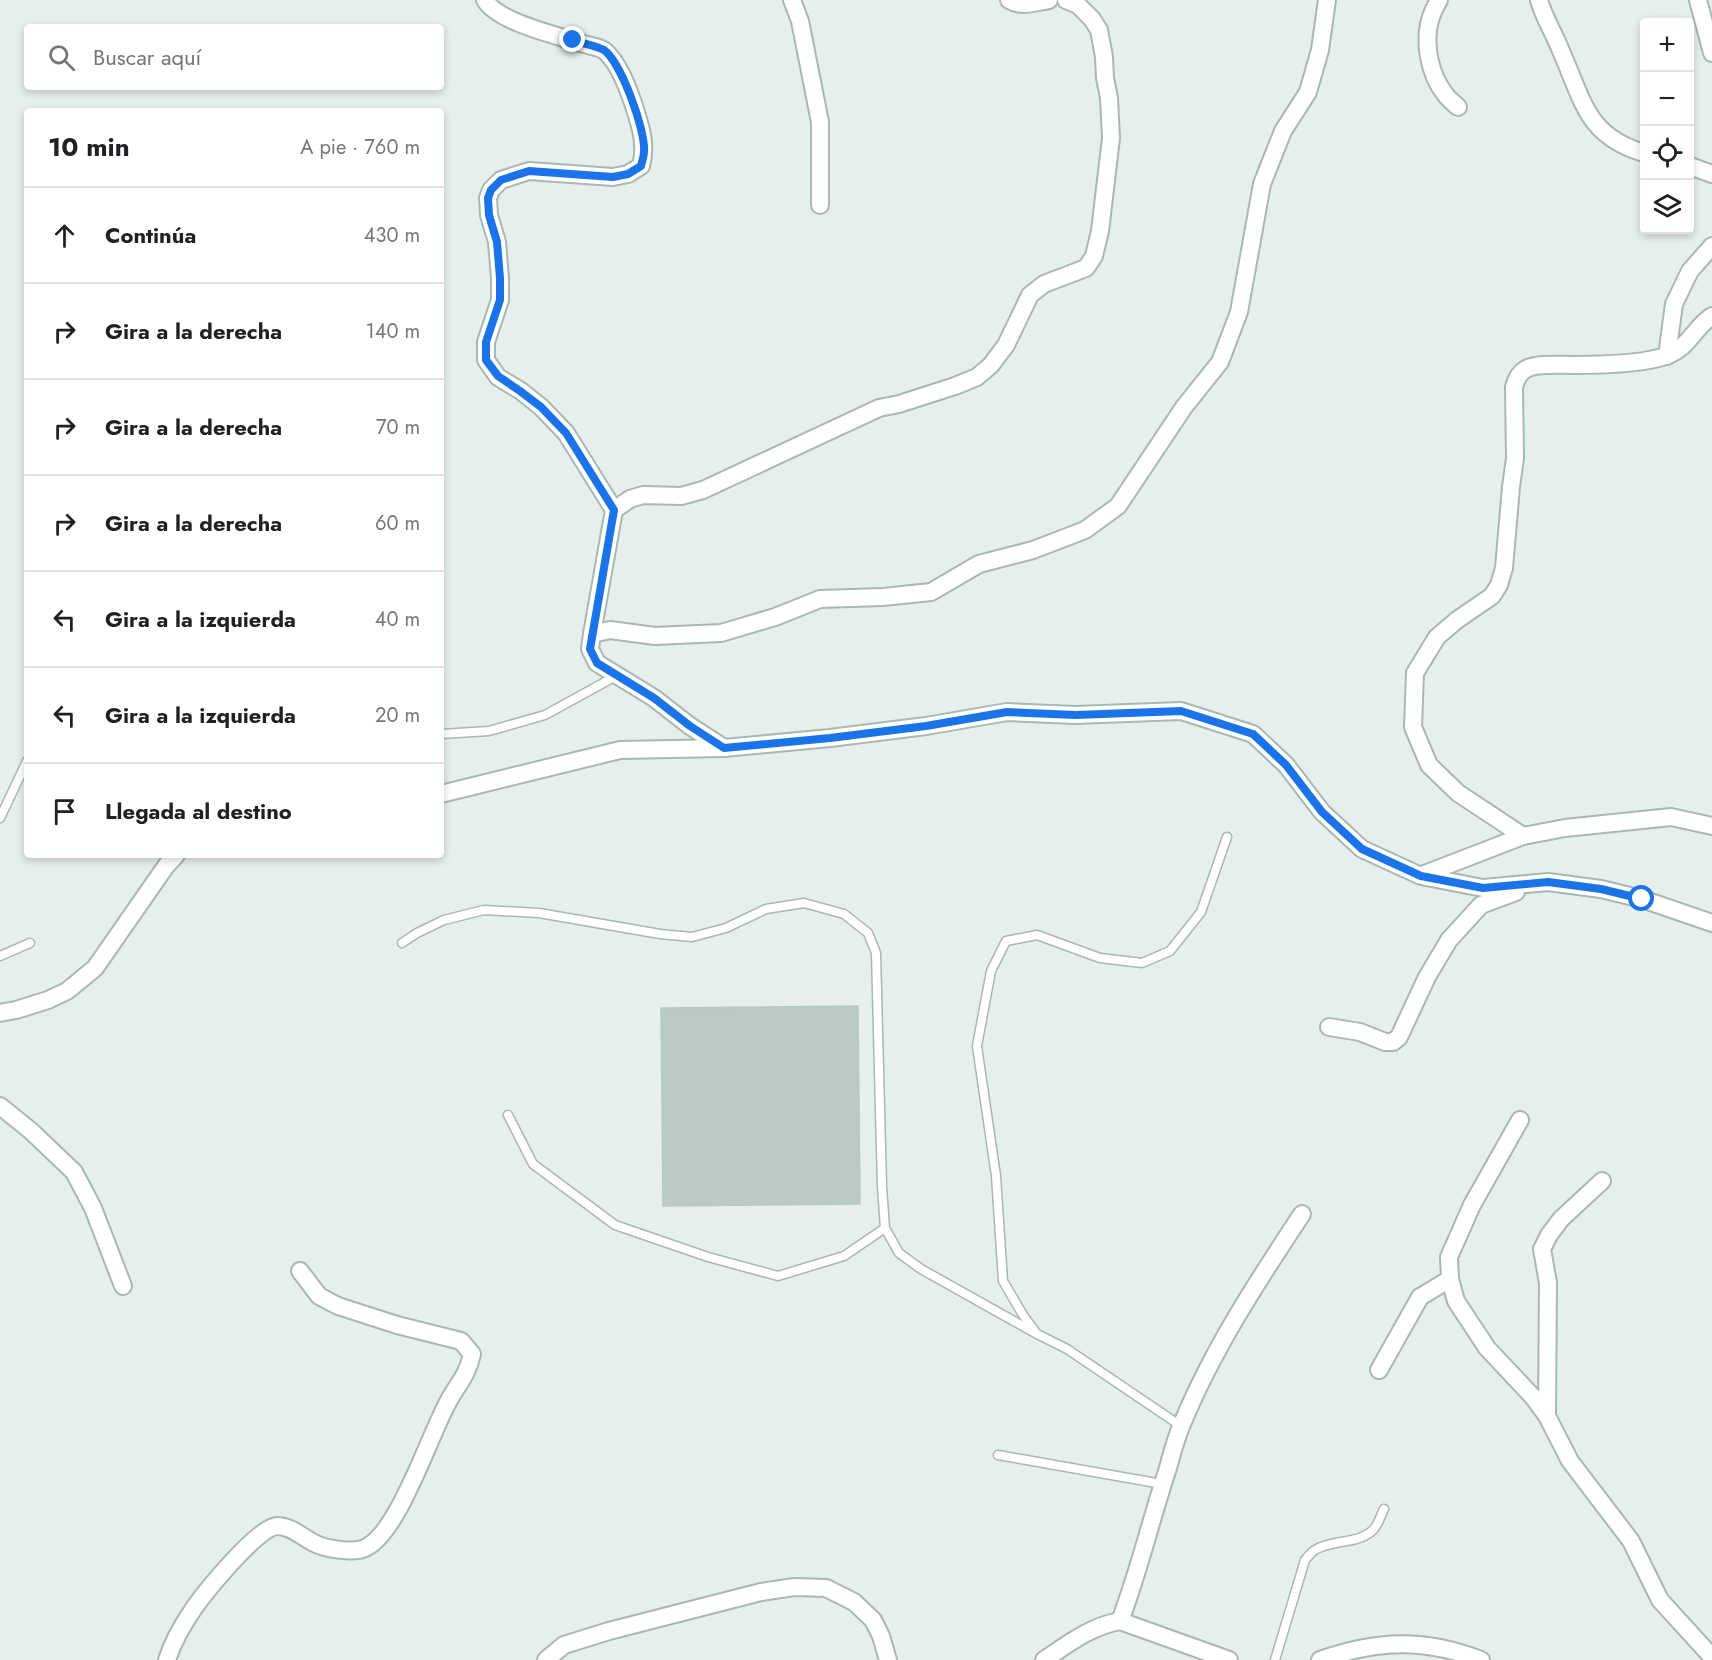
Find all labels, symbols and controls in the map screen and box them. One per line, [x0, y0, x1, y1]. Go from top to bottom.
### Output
map controls [1640, 18, 1694, 234]
button: + [1640, 18, 1694, 72]
search box [24, 24, 444, 90]
route end [559, 26, 585, 52]
icon: search [45, 41, 78, 74]
text: Buscar aquí [93, 41, 201, 73]
button: − [1640, 72, 1694, 126]
button: locate [1640, 126, 1694, 180]
text: 10 min [48, 128, 130, 166]
text: A pie · 760 m [300, 133, 420, 162]
button: layers [1640, 180, 1694, 234]
icon: ahead [48, 219, 81, 252]
text: Continúa [105, 219, 196, 251]
text: 430 m [364, 221, 420, 250]
icon: right [48, 315, 81, 348]
text: Gira a la derecha [105, 315, 282, 347]
text: 140 m [366, 317, 420, 346]
icon: right [48, 411, 81, 444]
text: Gira a la derecha [105, 411, 282, 443]
text: 70 m [376, 413, 420, 442]
icon: right [48, 507, 81, 540]
text: Gira a la derecha [105, 507, 282, 539]
text: 60 m [375, 509, 420, 538]
icon: left [48, 603, 81, 636]
text: Gira a la izquierda [105, 603, 296, 635]
text: 40 m [375, 605, 420, 634]
icon: left [48, 699, 81, 732]
text: Gira a la izquierda [105, 699, 296, 731]
text: 20 m [375, 701, 420, 730]
icon: arrive [48, 795, 81, 828]
text: Llegada al destino [105, 795, 292, 827]
route start [1628, 885, 1654, 911]

